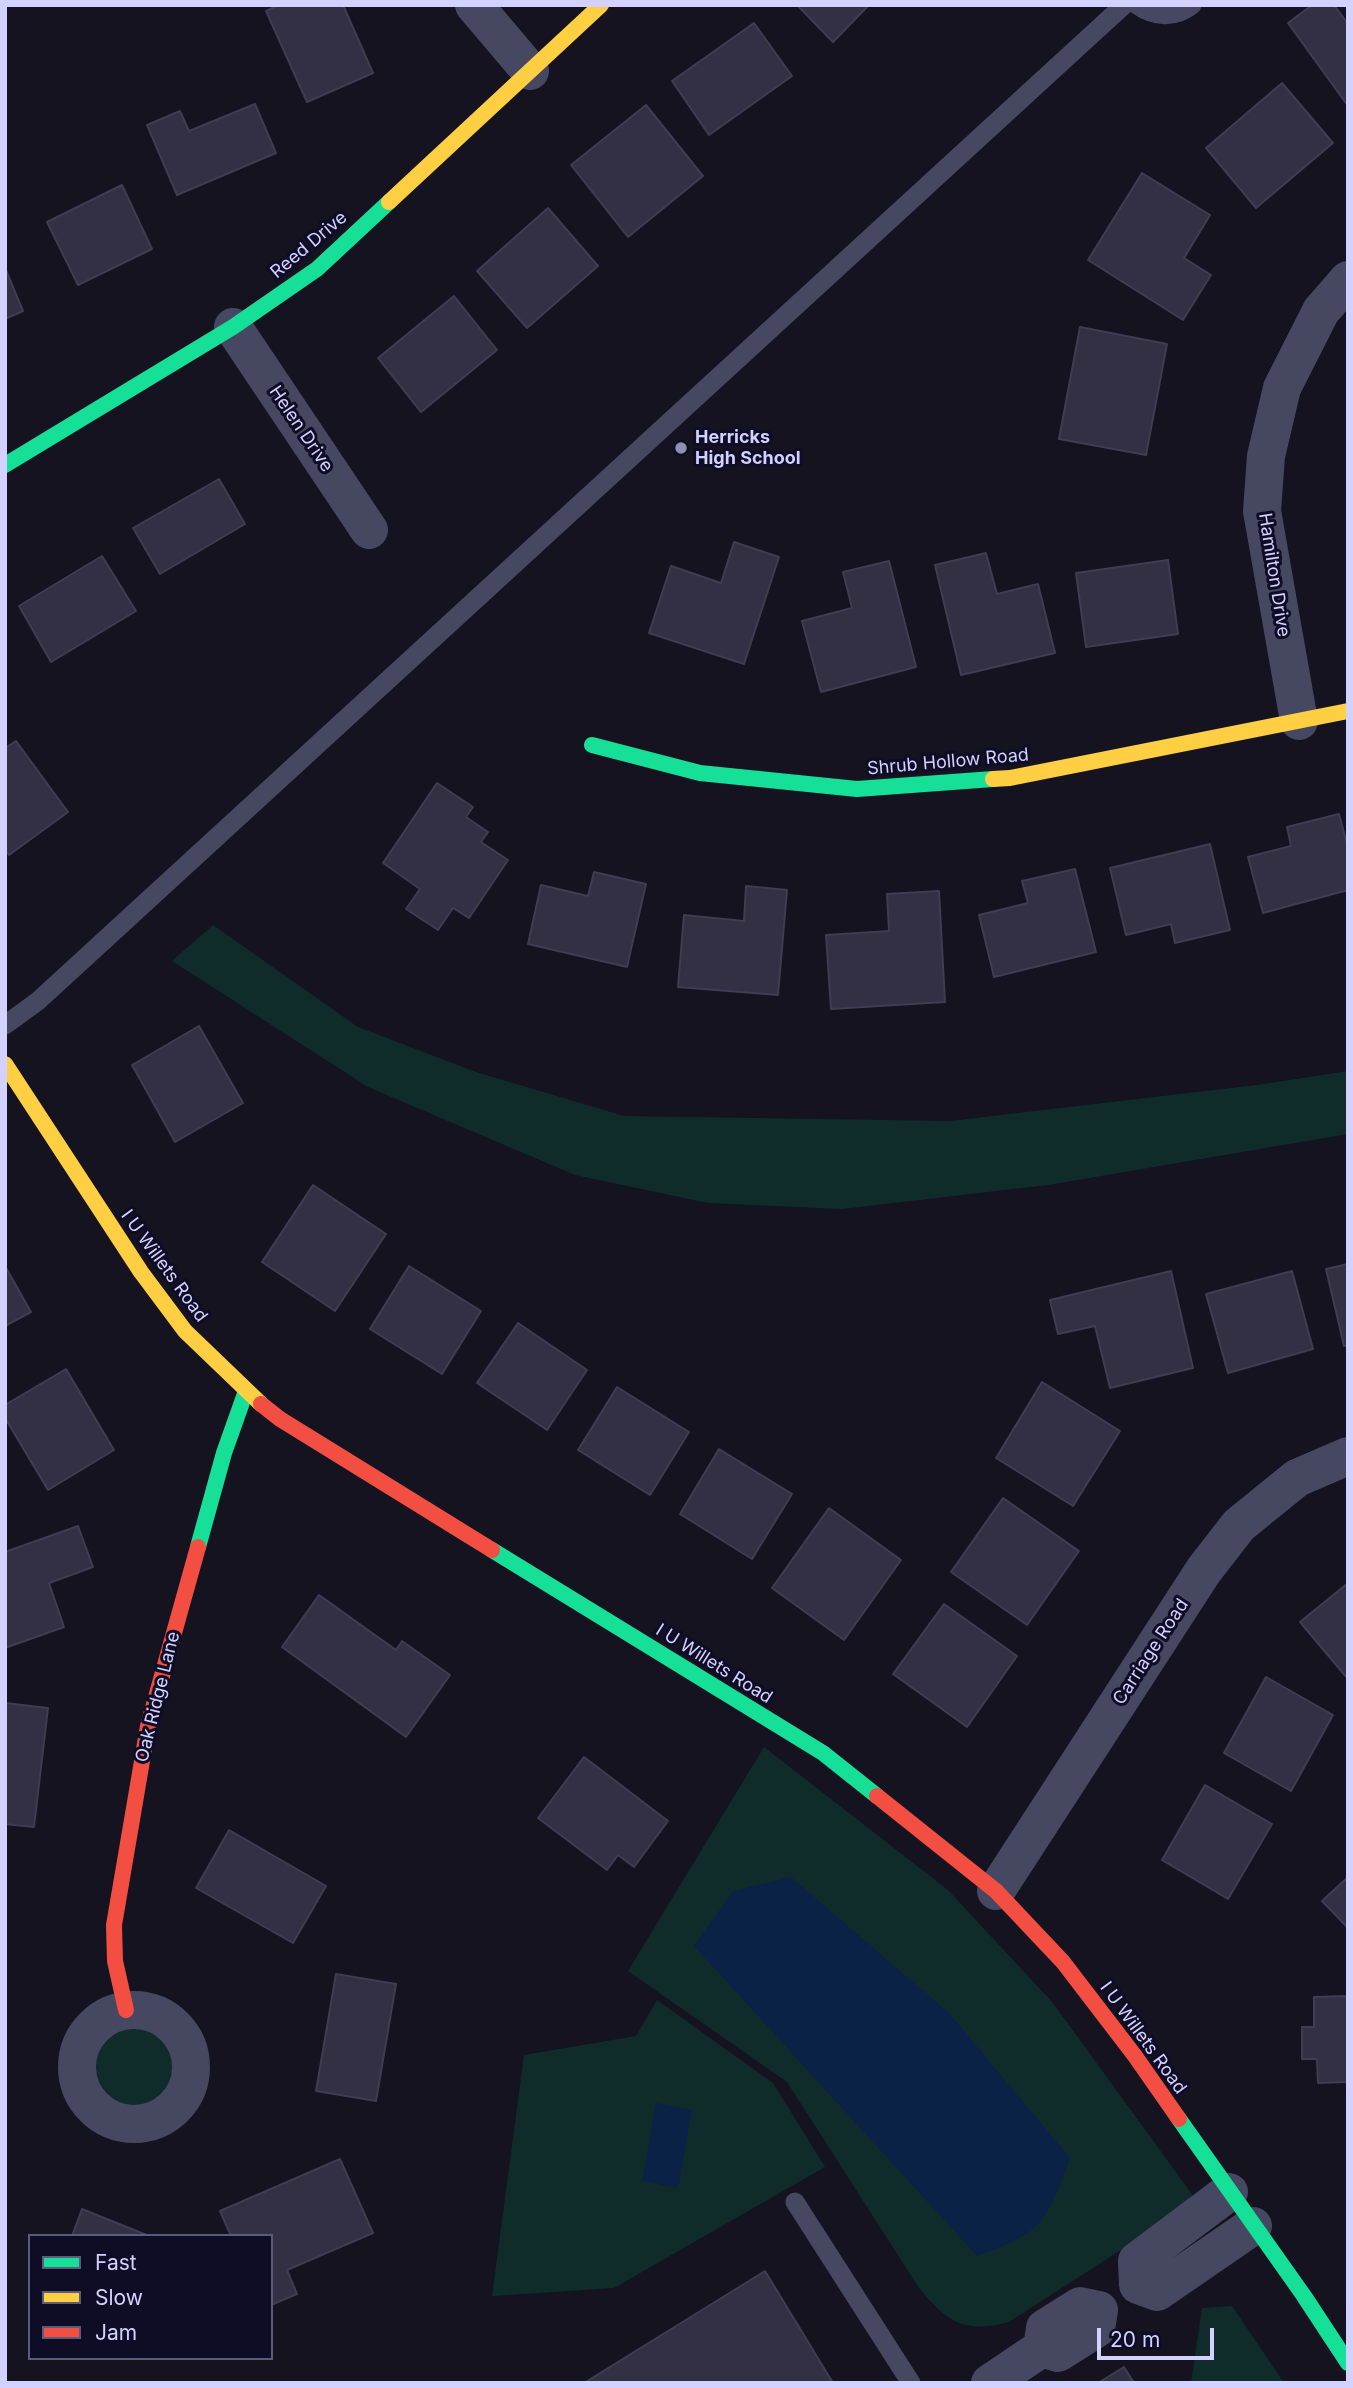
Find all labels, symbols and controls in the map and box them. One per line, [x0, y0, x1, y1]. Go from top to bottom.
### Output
street label: Reed Drive [266, 207, 352, 283]
street label: Helen Drive [264, 382, 338, 476]
place label: Herricks High School [695, 427, 801, 470]
marker: Herricks High School [673, 440, 689, 456]
street label: Hamilton Drive [1254, 512, 1294, 638]
street label: Shrub Hollow Road [866, 744, 1030, 780]
street label: I U Willets Road [116, 1206, 212, 1326]
street label: Carriage Road [1109, 1595, 1193, 1709]
street label: I U Willets Road [652, 1620, 776, 1708]
street label: Oak Ridge Lane [131, 1629, 185, 1765]
street label: I U Willets Road [1095, 1978, 1191, 2098]
legend [28, 2234, 273, 2360]
text: Fast [95, 2250, 137, 2275]
text: Slow [95, 2285, 143, 2310]
scale bar [1101, 2314, 1218, 2358]
text: Jam [95, 2320, 137, 2345]
text: 20 m [1110, 2327, 1160, 2352]

